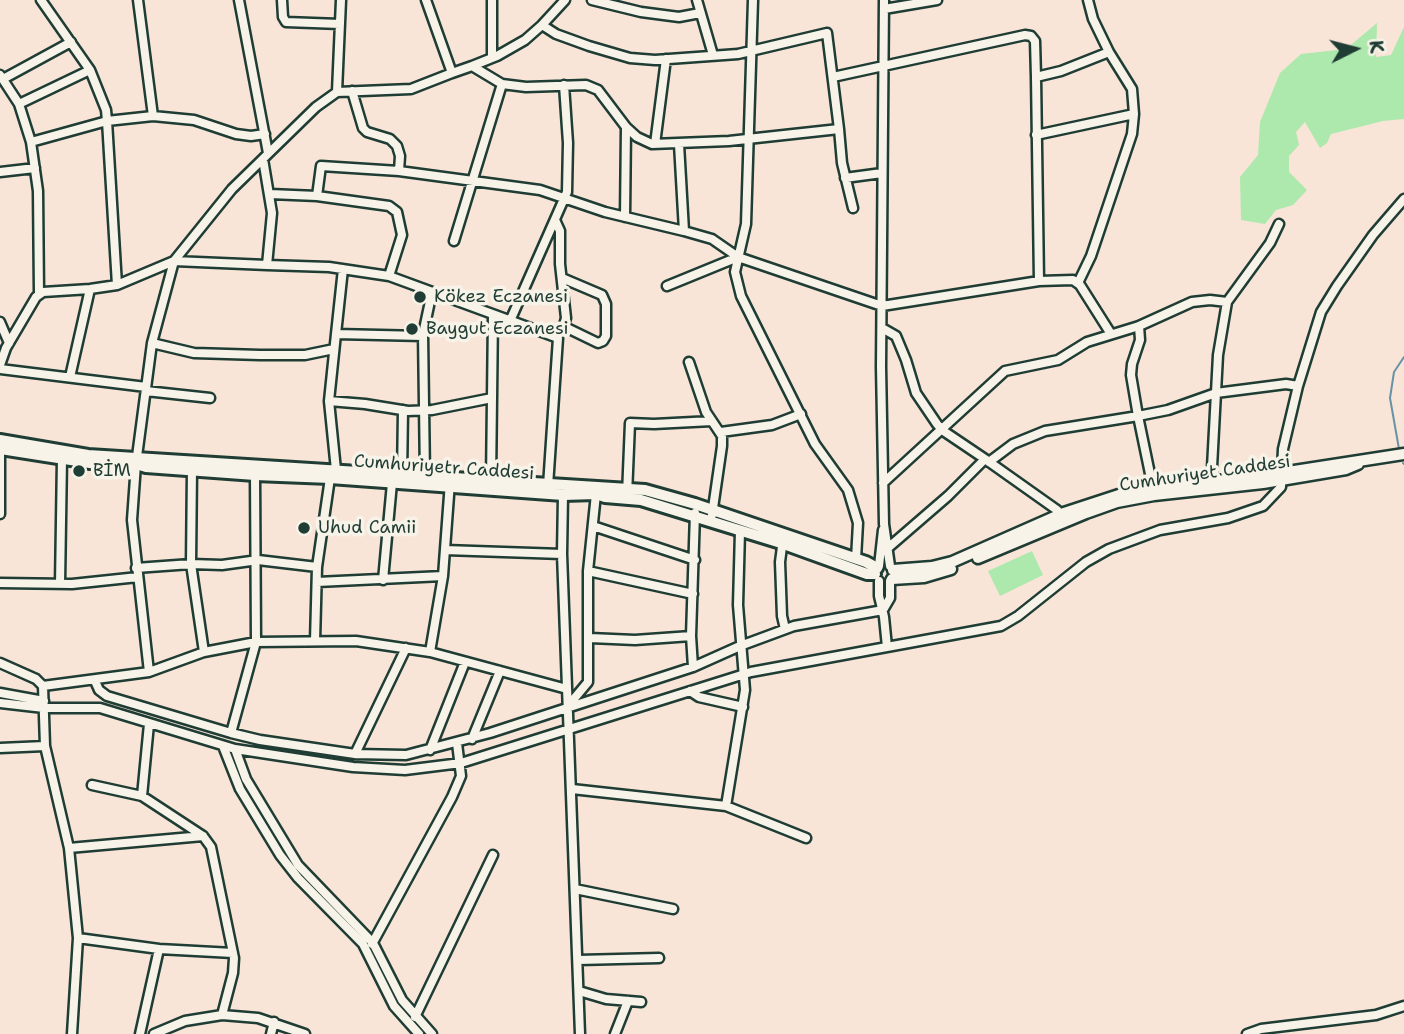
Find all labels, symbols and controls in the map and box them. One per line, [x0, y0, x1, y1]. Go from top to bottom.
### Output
north arrow [1320, 14, 1390, 84]
text: K [1363, 39, 1389, 55]
place label: Kökez Eczanesi [434, 286, 568, 308]
marker: Kökez Eczanesi [412, 289, 428, 305]
place label: Baygut Eczanesi [426, 318, 568, 340]
marker: Baygut Eczanesi [404, 321, 420, 337]
street label: Cumhuriyetr Caddesi [353, 451, 535, 485]
street label: Cumhuriyet Caddesi [1118, 451, 1292, 497]
place label: BİM [93, 460, 131, 482]
marker: BİM [71, 463, 87, 479]
place label: Uhud Camii [318, 517, 416, 539]
marker: Uhud Camii [296, 520, 312, 536]

